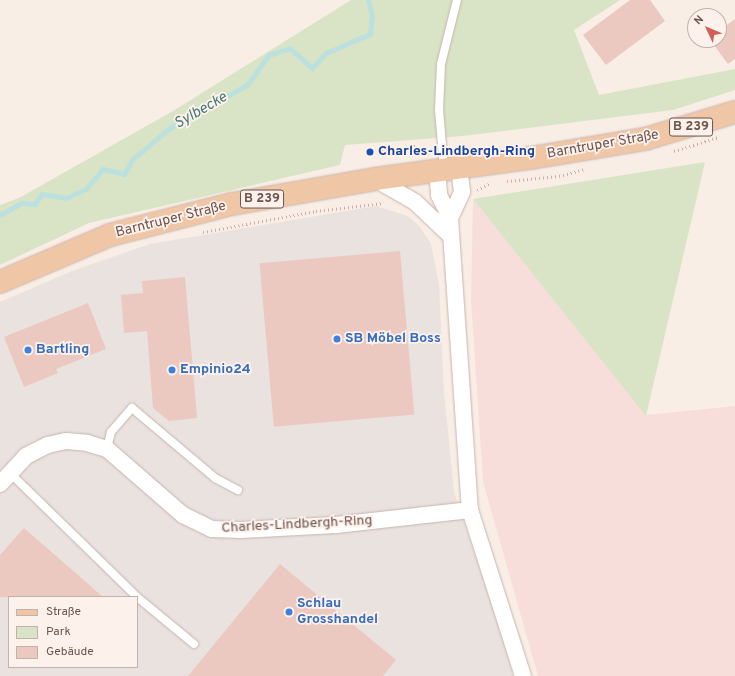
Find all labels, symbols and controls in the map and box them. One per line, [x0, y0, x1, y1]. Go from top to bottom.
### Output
north arrow [687, 8, 727, 48]
text: N [691, 13, 707, 28]
water label: Sylbecke [171, 89, 231, 133]
road number: B 239 [669, 116, 713, 138]
street label: Barntruper Straße [546, 127, 660, 163]
place label: Charles-Lindbergh-Ring [378, 144, 535, 160]
marker: Charles-Lindbergh-Ring [365, 147, 375, 157]
road number: B 239 [240, 188, 284, 210]
street label: Barntruper Straße [114, 198, 228, 242]
place label: SB Möbel Boss [345, 331, 441, 347]
marker: SB Möbel Boss [332, 334, 342, 344]
place label: Bartling [36, 342, 89, 358]
marker: Bartling [23, 345, 33, 355]
place label: Empinio24 [180, 362, 251, 378]
marker: Empinio24 [167, 365, 177, 375]
street label: Charles-Lindbergh-Ring [221, 513, 373, 537]
legend [8, 596, 138, 668]
place label: Schlau Grosshandel [297, 596, 378, 628]
text: Straße [46, 604, 81, 620]
marker: Schlau Grosshandel [284, 607, 294, 617]
text: Park [46, 624, 71, 640]
text: Gebäude [46, 644, 94, 660]

